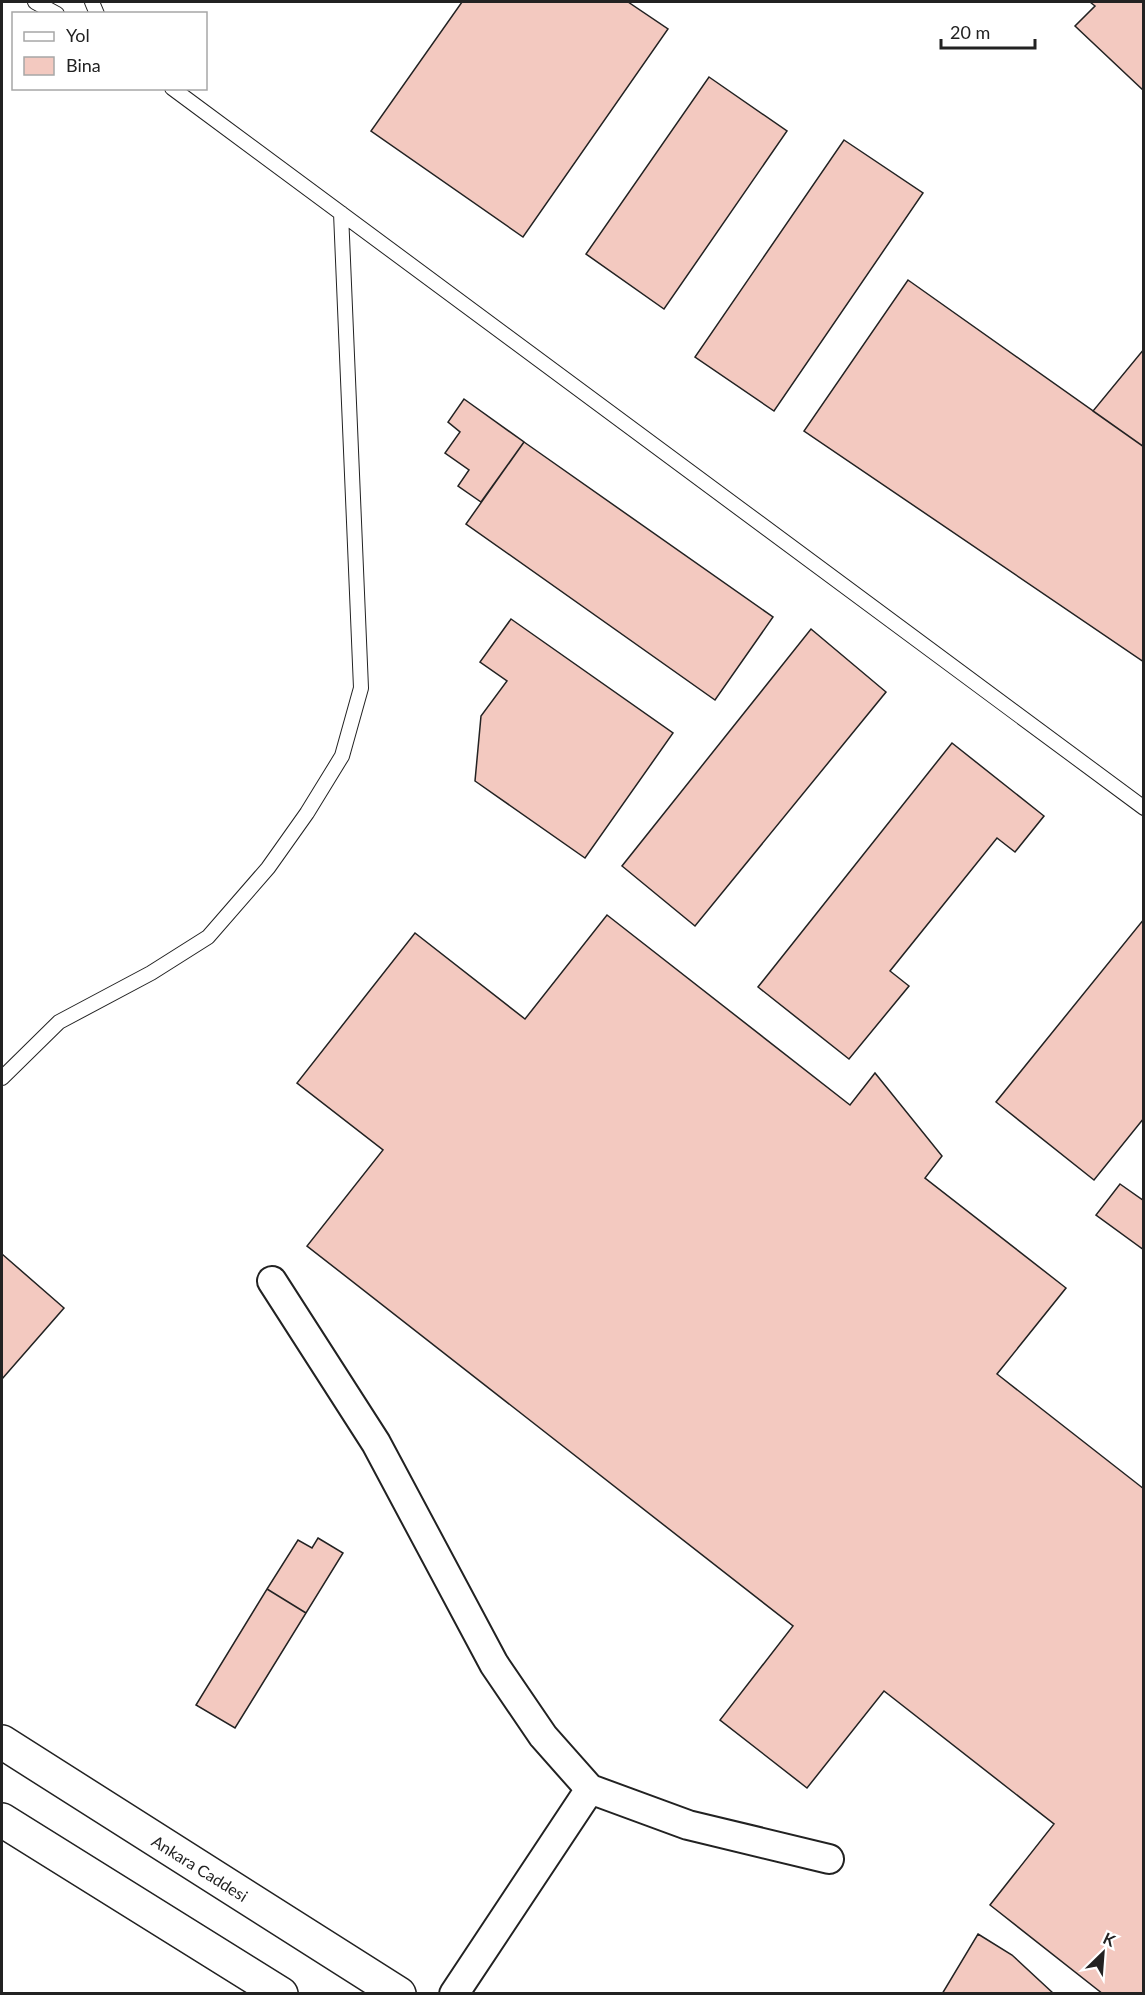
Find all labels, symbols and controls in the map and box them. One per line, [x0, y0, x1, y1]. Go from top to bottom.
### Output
legend [12, 12, 207, 90]
scale bar [941, 12, 1036, 50]
text: 20 m [950, 21, 990, 43]
text: Yol [66, 24, 90, 46]
text: Bina [66, 54, 101, 76]
street label: Ankara Caddesi [149, 1831, 251, 1905]
north arrow [1073, 1923, 1133, 1983]
text: K [1101, 1928, 1119, 1950]

